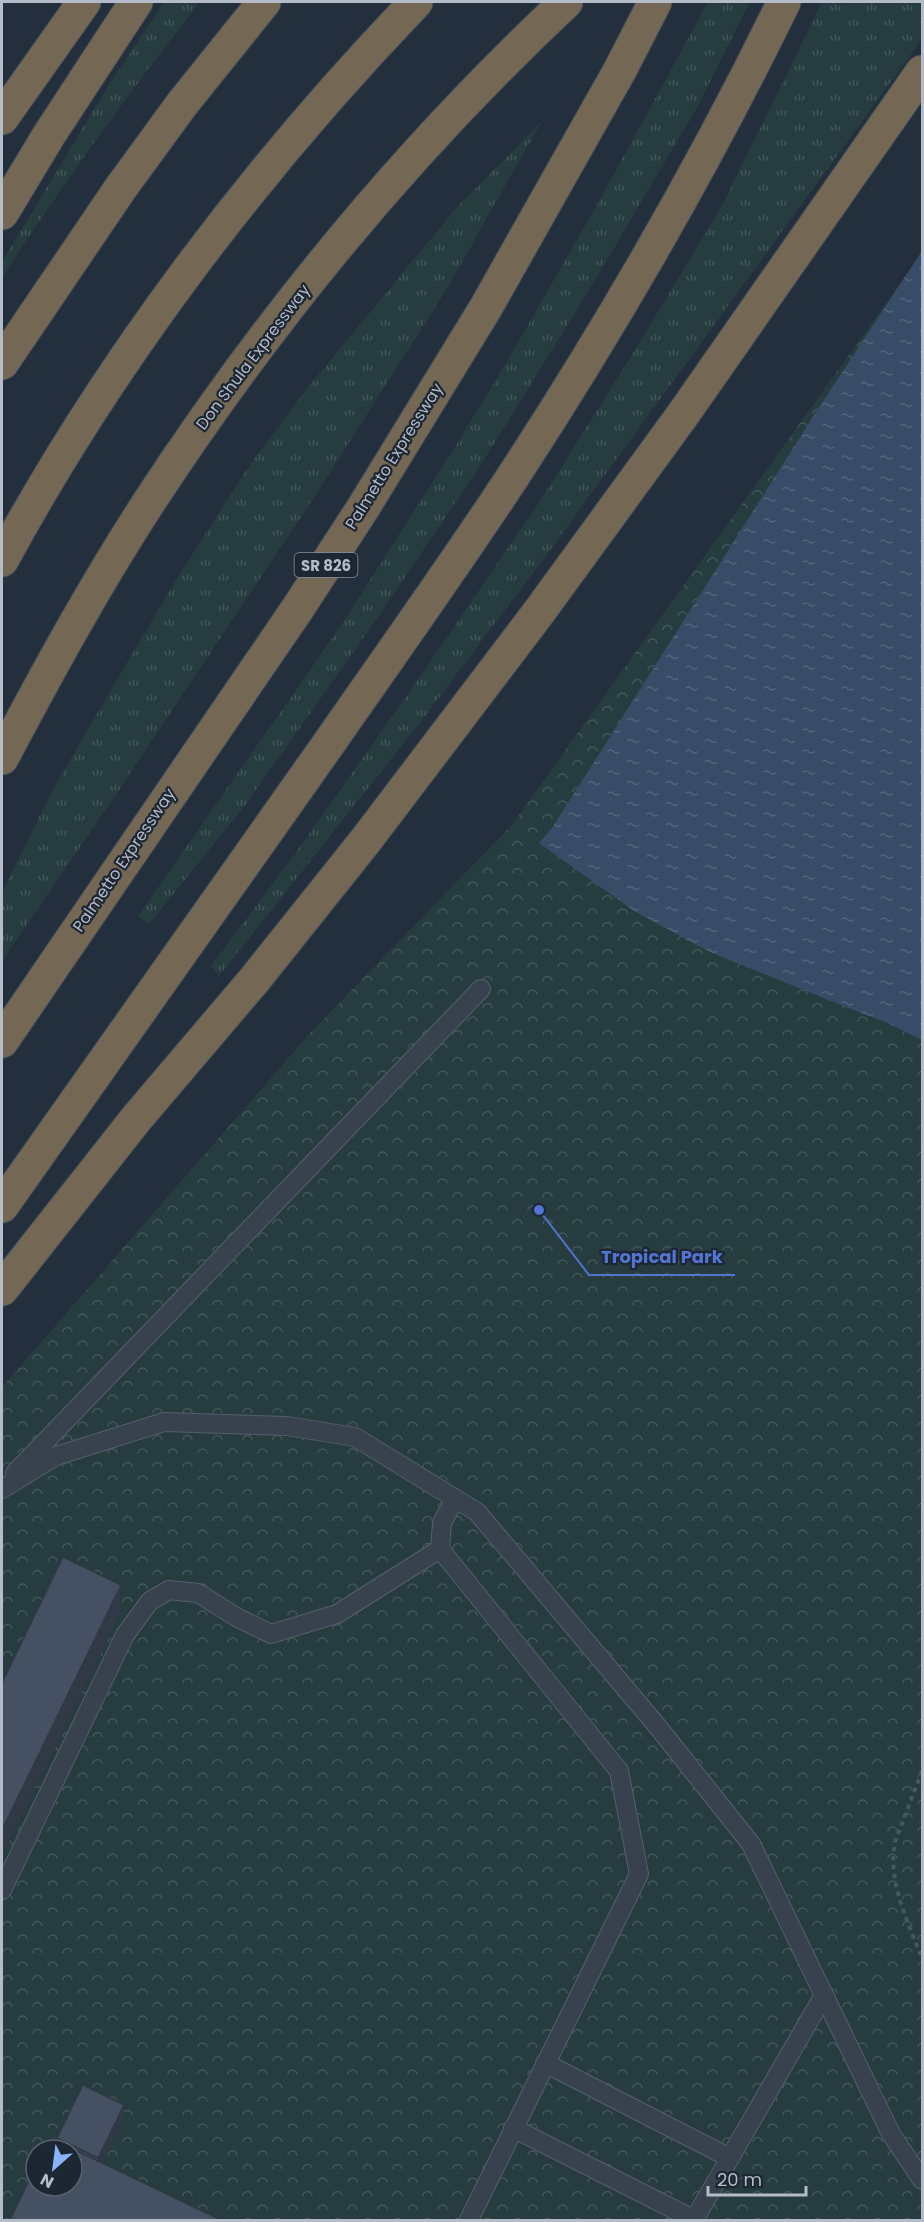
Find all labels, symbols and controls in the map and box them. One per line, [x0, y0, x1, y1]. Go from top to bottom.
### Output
street label: Don Shula Expressway [190, 279, 316, 435]
street label: Palmetto Expressway [340, 378, 448, 534]
road number: SR 826 [294, 553, 358, 577]
street label: Palmetto Expressway [67, 784, 181, 936]
callout: Tropical Park [589, 1239, 735, 1275]
text: Tropical Park [601, 1244, 724, 1269]
north arrow [24, 2138, 84, 2198]
scale bar [708, 2159, 806, 2197]
text: 20 m [717, 2167, 762, 2192]
text: N [36, 2168, 58, 2194]

